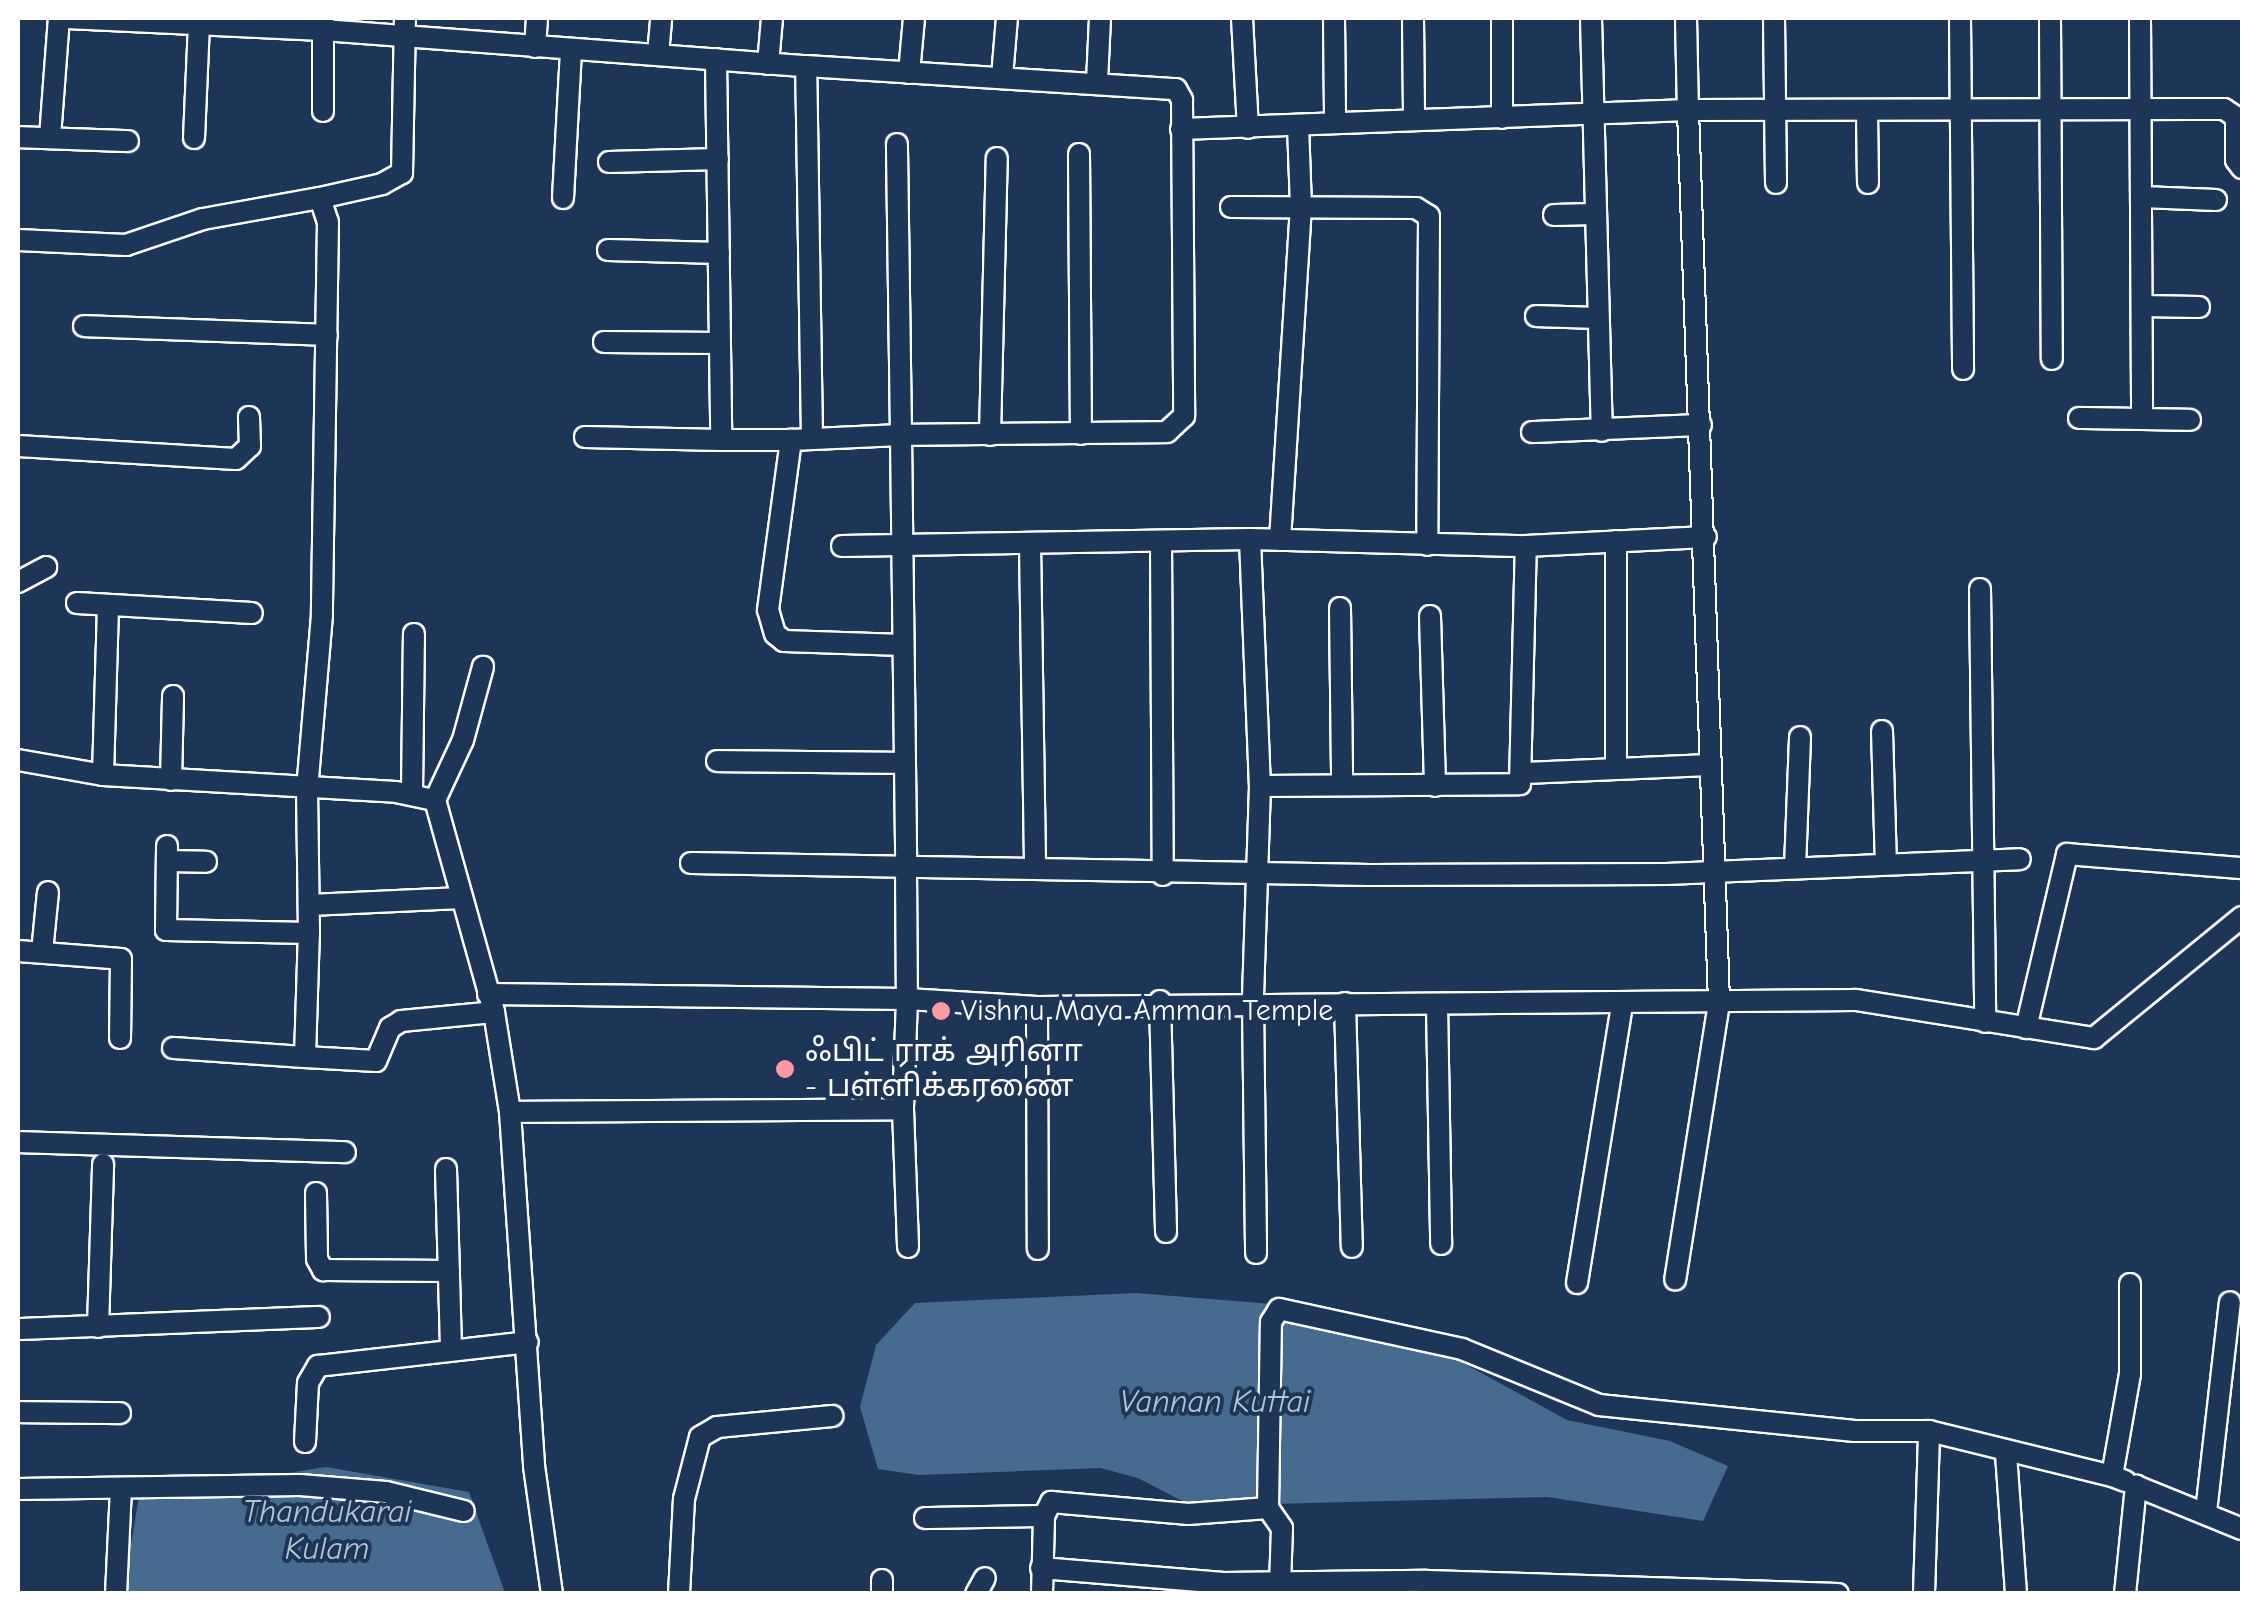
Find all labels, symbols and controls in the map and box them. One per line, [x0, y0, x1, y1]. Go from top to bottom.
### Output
place label: Vishnu Maya Amman Temple [961, 993, 1333, 1029]
marker: Vishnu Maya Amman Temple [930, 1000, 952, 1022]
place label: ஃபிட் ராக் அரினா - பள்ளிக்கரணை [805, 1034, 1083, 1104]
marker: ஃபிட் ராக் அரினா - பள்ளிக்கரணை [774, 1058, 796, 1080]
water label: Vannan Kuttai [1120, 1383, 1310, 1421]
water label: Thandukarai Kulam [242, 1494, 412, 1569]

